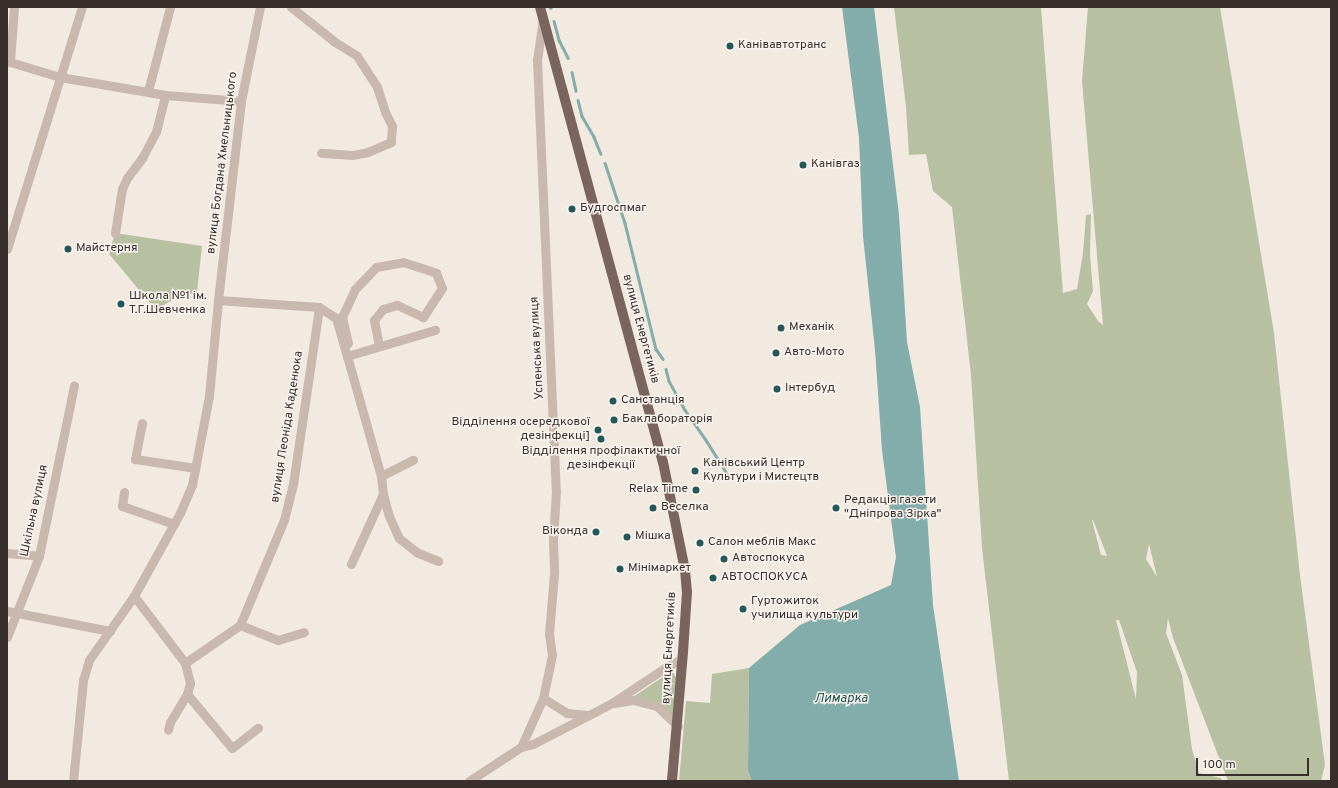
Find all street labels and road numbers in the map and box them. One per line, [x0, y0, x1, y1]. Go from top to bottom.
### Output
street label: вулиця Богдана Хмельницького [205, 71, 241, 255]
street label: вулиця Енергетиків [618, 273, 662, 385]
street label: Успенська вулиця [528, 296, 548, 400]
street label: вулиця Леоніда Каденюка [269, 350, 307, 504]
street label: Шкільна вулиця [18, 464, 52, 558]
street label: вулиця Енергетиків [660, 591, 680, 705]

